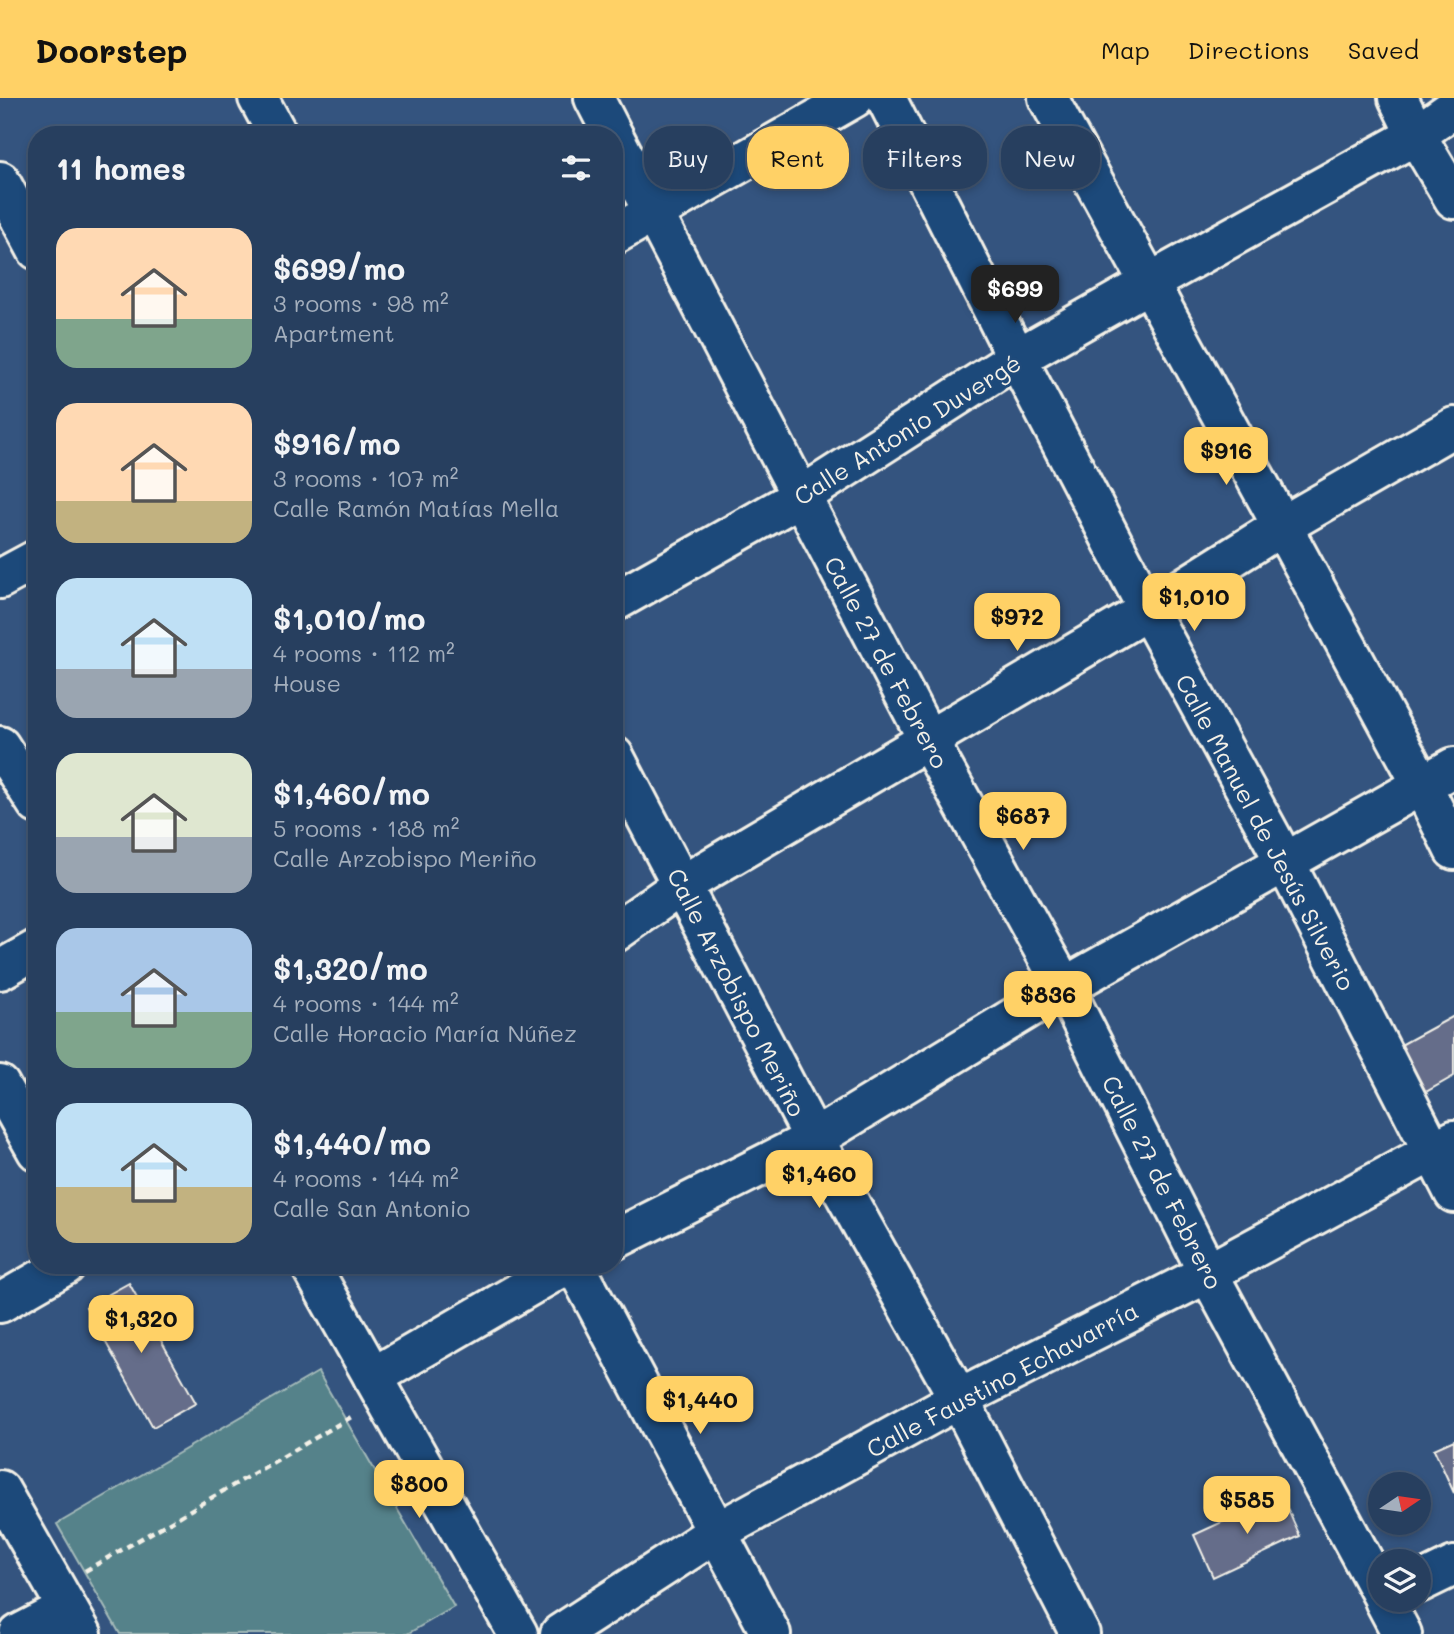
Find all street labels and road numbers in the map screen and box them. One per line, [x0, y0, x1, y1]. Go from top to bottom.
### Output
street label: Calle Antonio Duvergé [788, 346, 1026, 512]
street label: Calle 27 de Febrero [818, 551, 956, 773]
street label: Calle Manuel de Jesús Silverio [1169, 669, 1363, 995]
street label: Calle Arzobispo Meriño [661, 863, 813, 1121]
street label: Calle 27 de Febrero [1096, 1070, 1230, 1294]
street label: Calle Faustino Echavarría [861, 1294, 1143, 1464]

